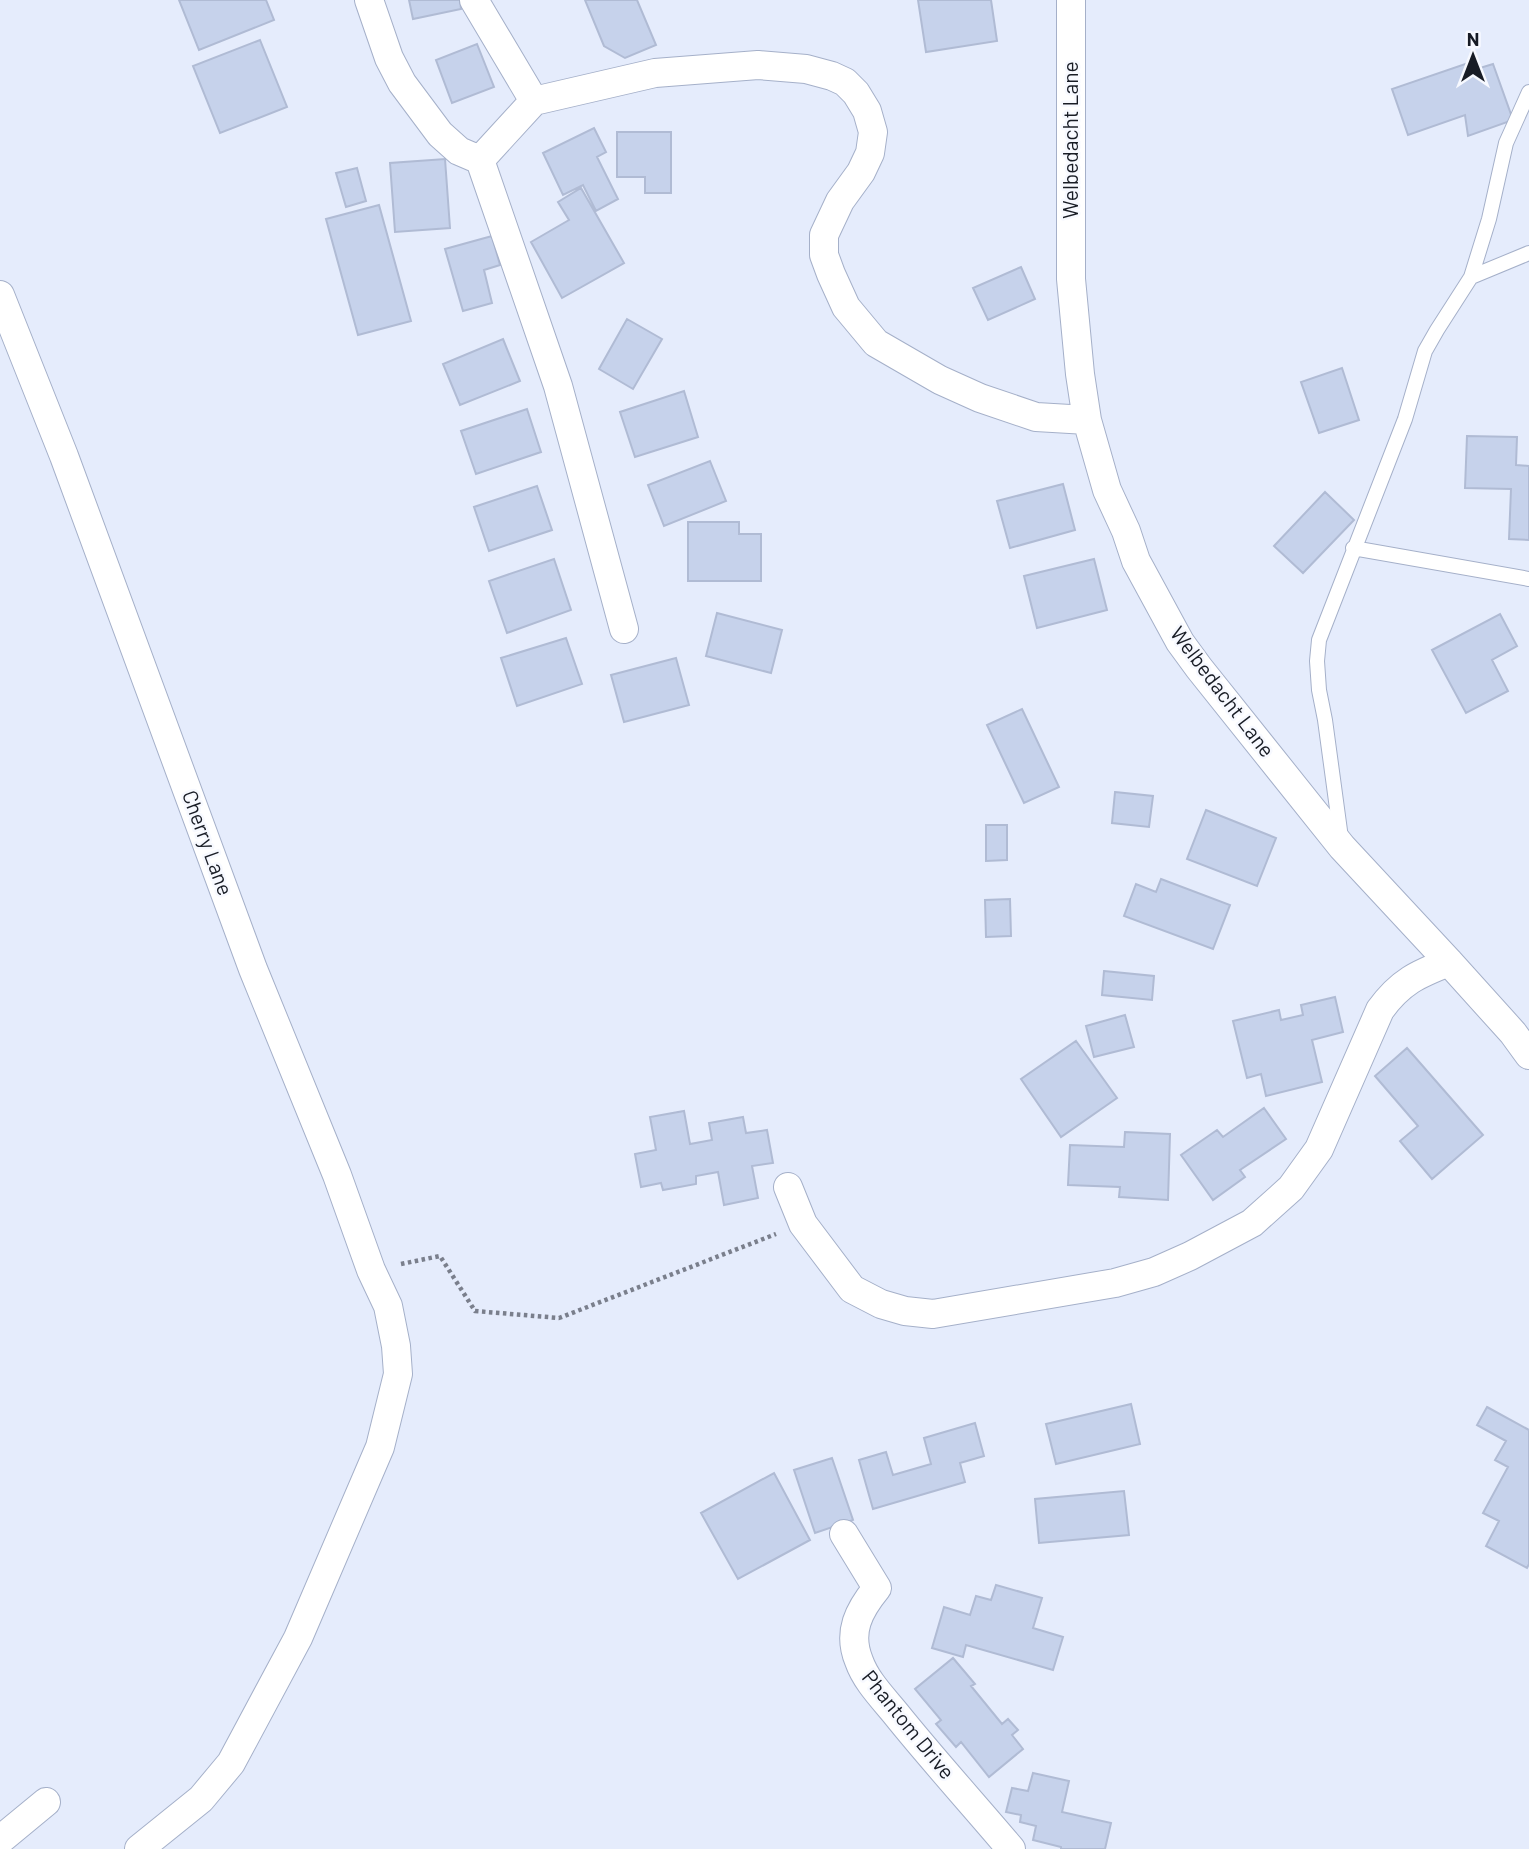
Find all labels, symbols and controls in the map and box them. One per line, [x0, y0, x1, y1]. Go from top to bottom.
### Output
north arrow [1438, 21, 1508, 91]
text: N [1467, 27, 1479, 50]
street label: Welbedacht Lane [1057, 61, 1082, 219]
street label: Welbedacht Lane [1166, 621, 1281, 761]
street label: Cherry Lane [178, 787, 239, 898]
street label: Phantom Drive [858, 1665, 961, 1784]

